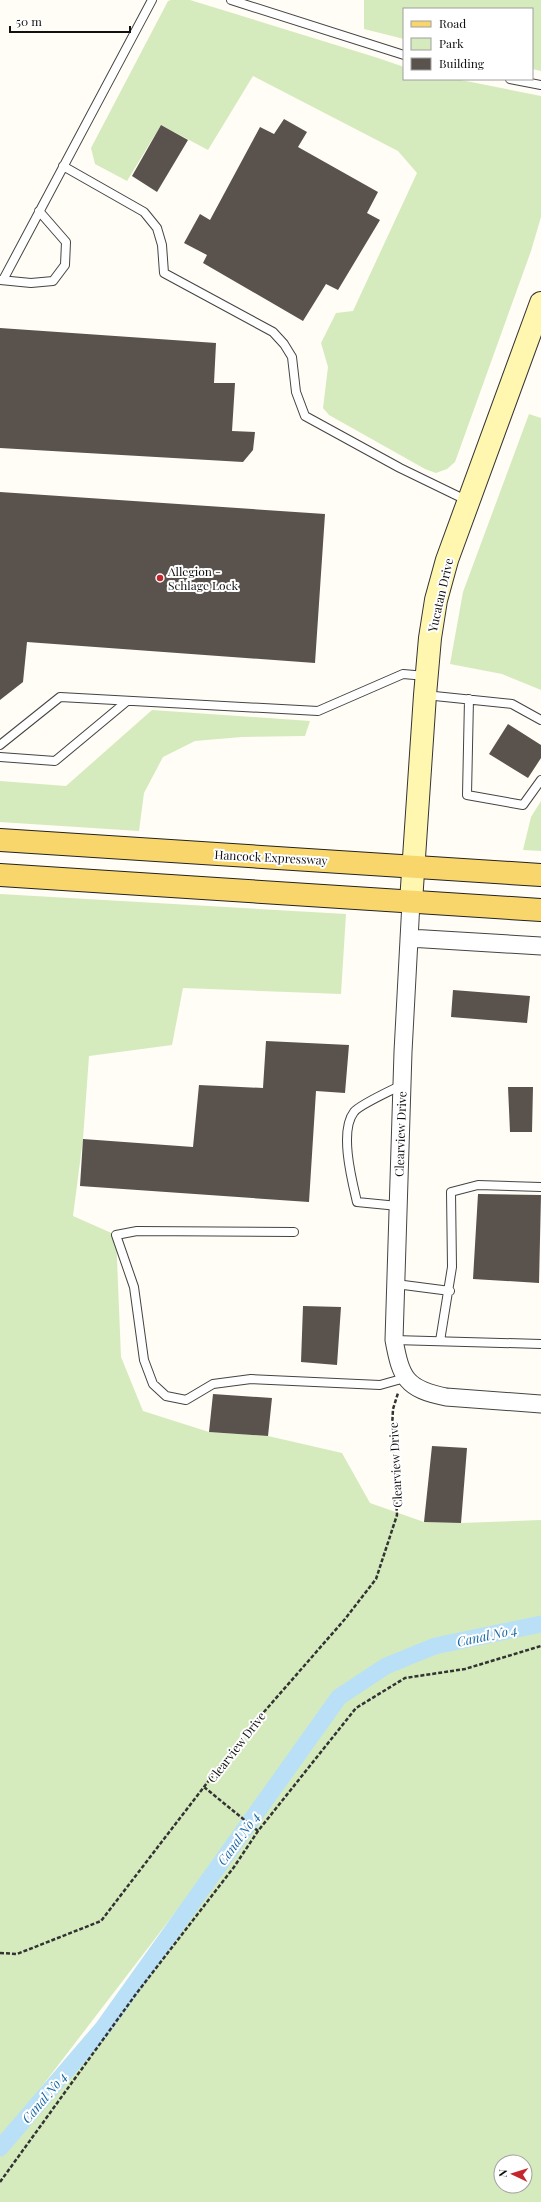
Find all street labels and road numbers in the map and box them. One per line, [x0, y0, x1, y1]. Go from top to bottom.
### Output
street label: Yucatan Drive [424, 557, 456, 634]
street label: Hancock Expressway [214, 846, 328, 868]
street label: Clearview Drive [391, 1091, 409, 1177]
street label: Clearview Drive [385, 1422, 405, 1508]
street label: Clearview Drive [203, 1708, 269, 1786]

